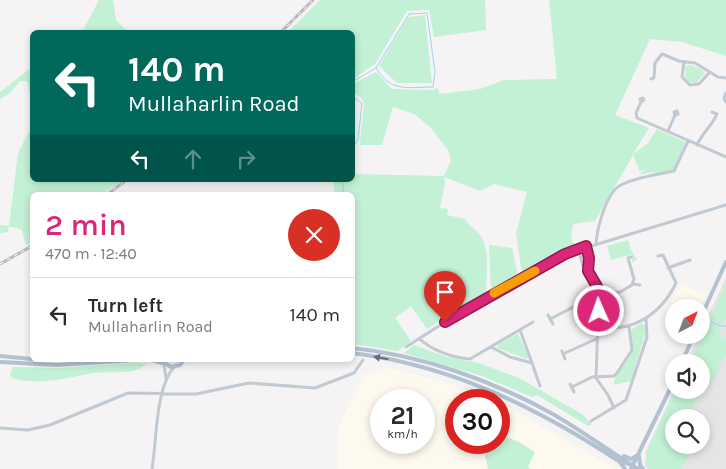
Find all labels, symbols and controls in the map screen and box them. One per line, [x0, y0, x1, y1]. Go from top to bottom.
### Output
text: 140 m [128, 49, 226, 90]
icon: left [45, 50, 110, 115]
text: Mullaharlin Road [128, 91, 300, 117]
icon: left [126, 145, 154, 173]
icon: ahead [179, 145, 207, 173]
icon: right [232, 145, 260, 173]
text: 2 min [45, 207, 127, 243]
button: close [288, 209, 340, 261]
text: 470 m · 12:40 [45, 244, 137, 263]
pin [424, 271, 466, 322]
icon: arrive [431, 278, 459, 306]
position arrow [572, 284, 624, 336]
text: Turn left [88, 295, 163, 317]
north arrow [665, 299, 710, 344]
map controls [665, 299, 710, 454]
icon: left [45, 301, 73, 329]
text: 140 m [290, 304, 340, 326]
text: Mullaharlin Road [88, 317, 213, 336]
one-way arrow [373, 354, 389, 362]
button: sound [665, 354, 710, 399]
speed limit sign: 30 [445, 389, 510, 454]
text: 21 [390, 401, 415, 430]
button: search [665, 409, 710, 454]
text: km/h [387, 427, 418, 441]

